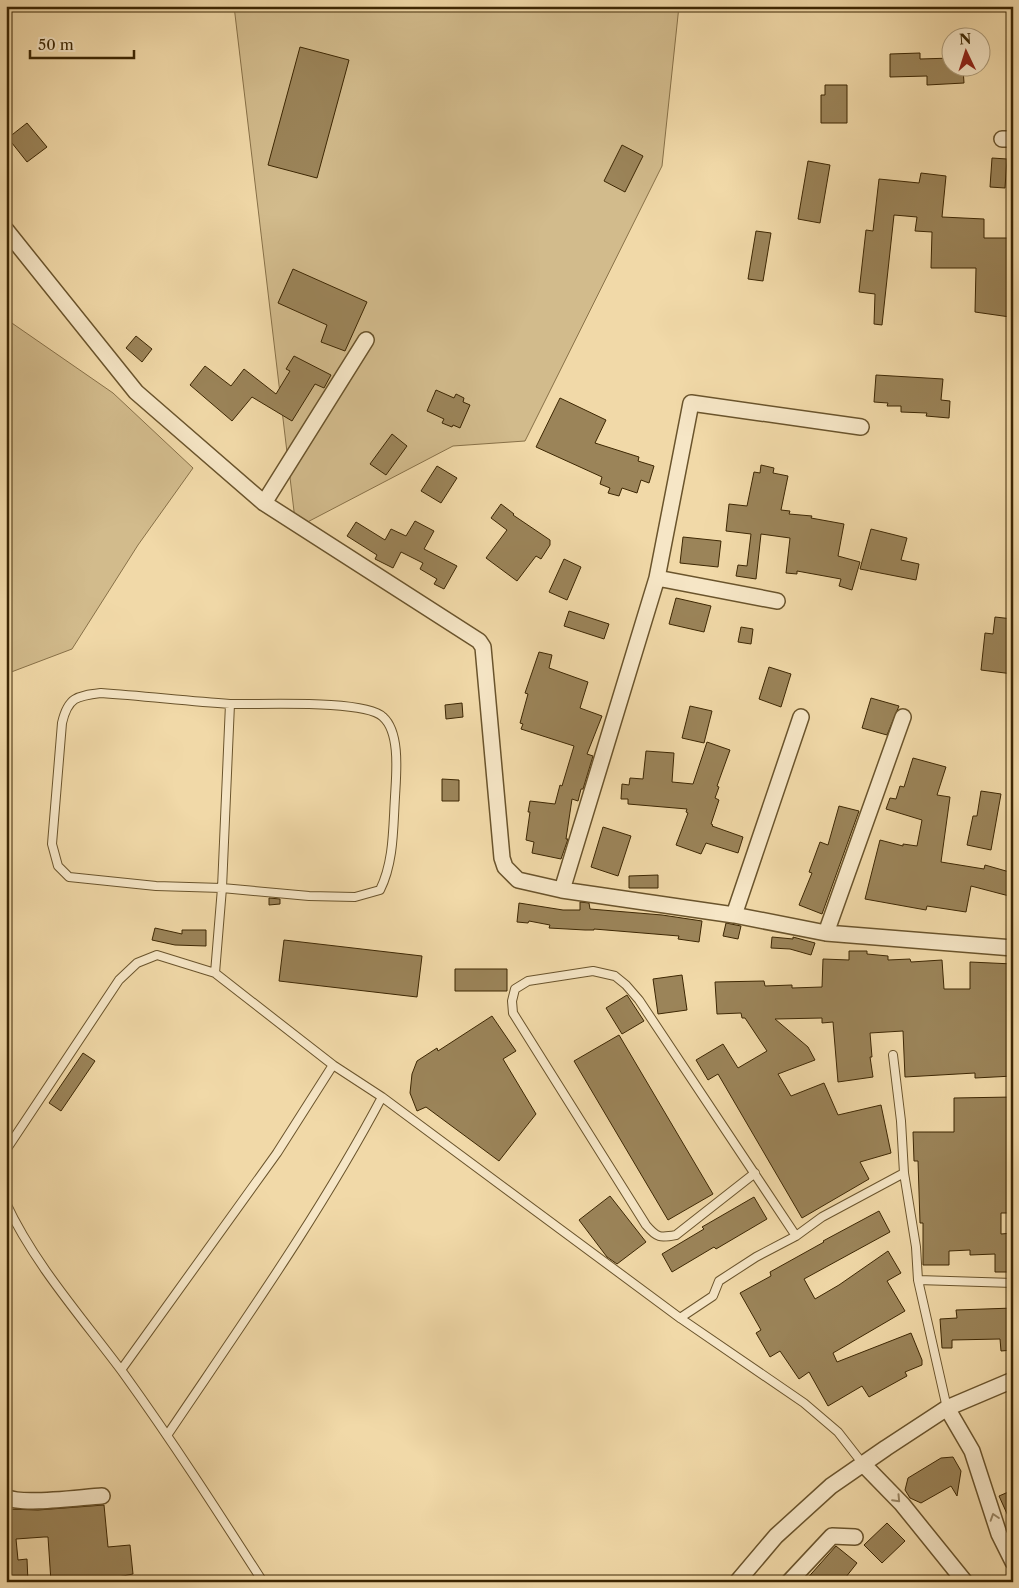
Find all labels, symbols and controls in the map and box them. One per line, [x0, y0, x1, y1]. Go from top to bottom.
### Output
scale bar [30, 28, 134, 60]
north arrow [942, 28, 992, 78]
text: N [958, 30, 972, 48]
text: 50 m [38, 35, 74, 54]
one-way arrow [891, 1493, 900, 1502]
one-way arrow [989, 1514, 999, 1522]

